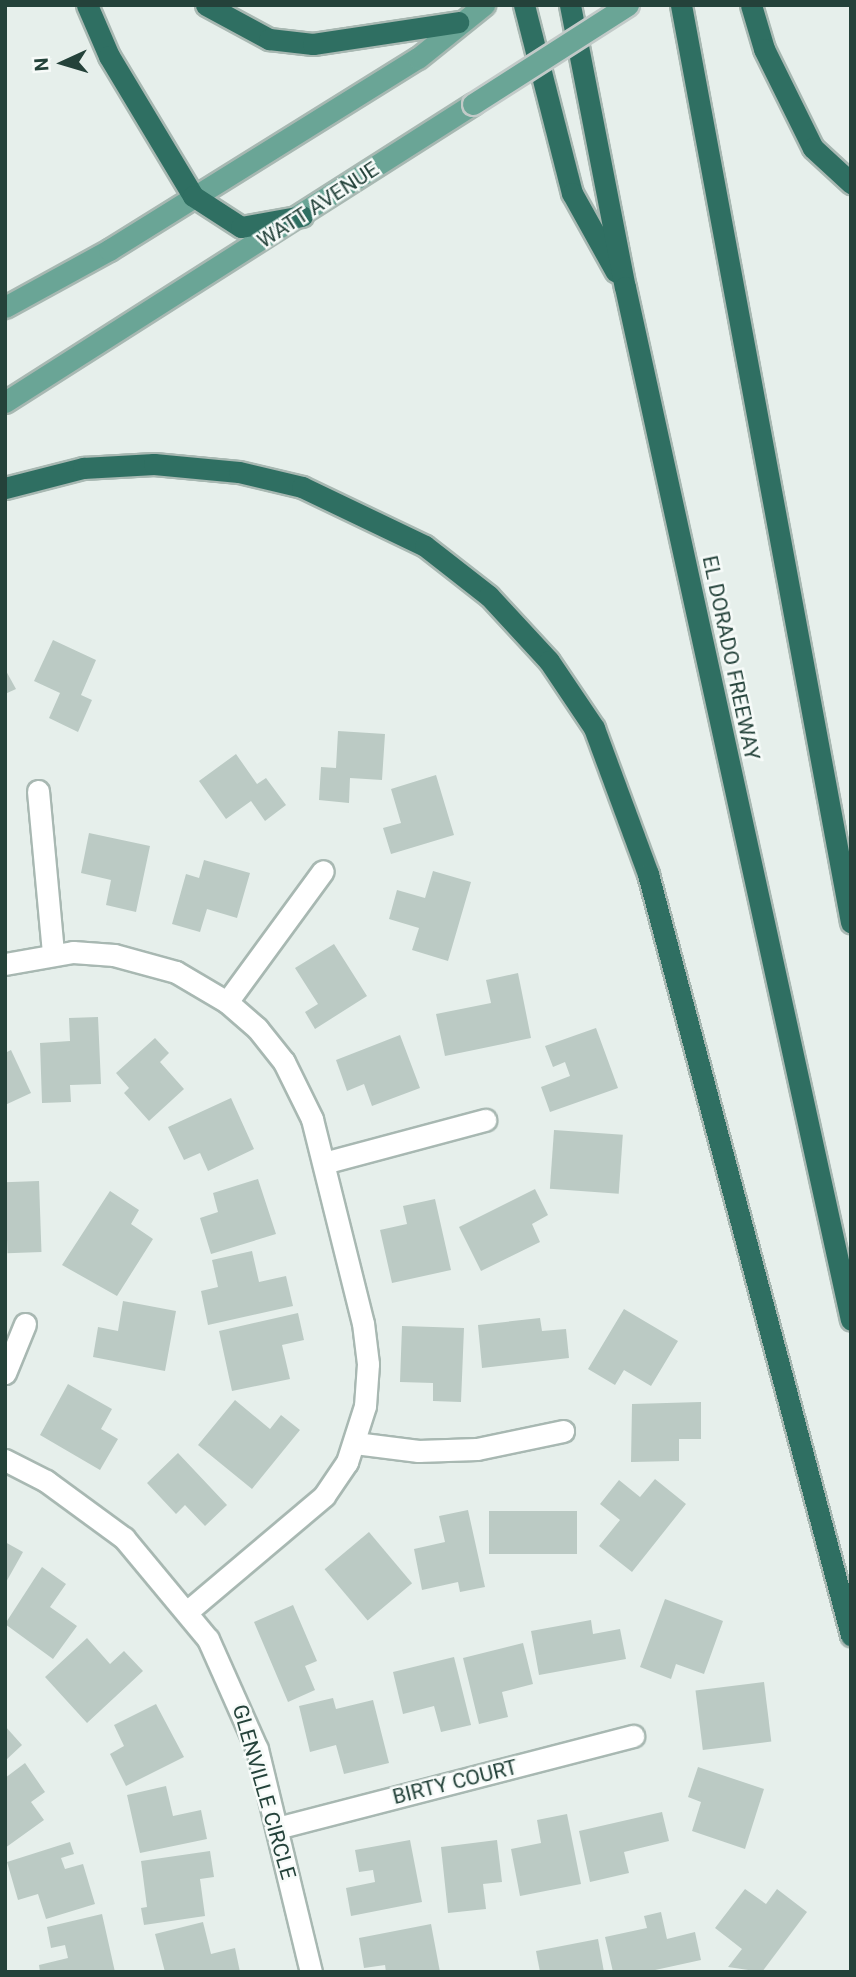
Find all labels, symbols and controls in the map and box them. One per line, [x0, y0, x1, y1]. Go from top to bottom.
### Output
north arrow [28, 28, 98, 98]
text: N [30, 57, 53, 72]
street label: WATT AVENUE [253, 156, 383, 254]
street label: EL DORADO FREEWAY [697, 553, 765, 763]
street label: GLENVILLE CIRCLE [227, 1702, 301, 1882]
street label: BIRTY COURT [390, 1754, 520, 1810]

